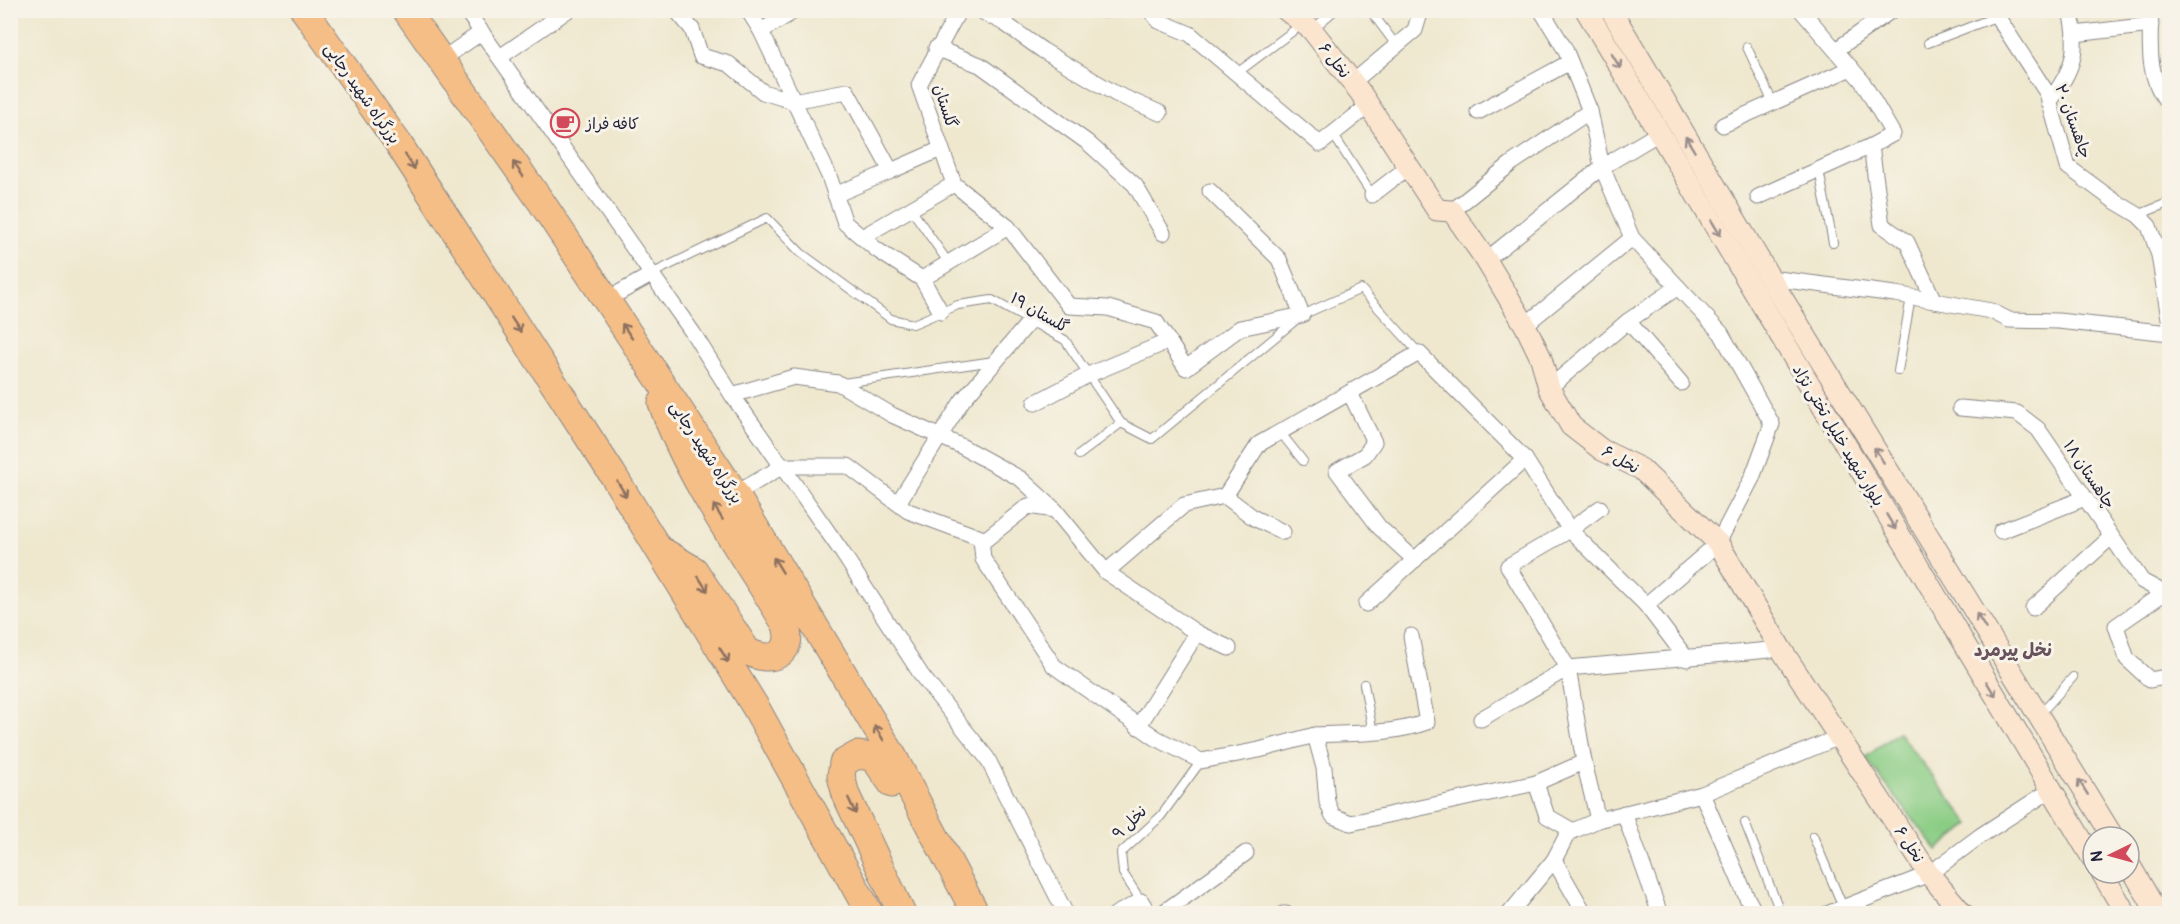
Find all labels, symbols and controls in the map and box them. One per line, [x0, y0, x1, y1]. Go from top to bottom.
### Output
street label: بزرگراه شهید رجایی [320, 39, 404, 148]
street label: نخل ۶ [1314, 39, 1354, 82]
one-way arrow [1610, 52, 1622, 69]
street label: چاهستان ۲۰ [2050, 81, 2096, 161]
street label: گلستان [929, 82, 962, 131]
cafe icon: کافه فراز [549, 107, 581, 139]
place label: کافه فراز [584, 114, 639, 134]
one-way arrow [1684, 136, 1696, 153]
one-way arrow [404, 153, 416, 169]
one-way arrow [512, 162, 524, 178]
one-way arrow [1710, 219, 1722, 236]
street label: گلستان ۱۹ [1007, 288, 1072, 338]
one-way arrow [510, 316, 522, 333]
one-way arrow [621, 323, 633, 340]
street label: بلوار شهید خلیل تختی نژاد [1788, 361, 1888, 510]
street label: بزرگراه شهید رجایی [665, 397, 747, 508]
street label: چاهستان ۱۸ [2059, 436, 2119, 513]
street label: نخل ۶ [1598, 441, 1643, 479]
one-way arrow [1872, 446, 1885, 463]
one-way arrow [616, 480, 628, 497]
one-way arrow [712, 504, 724, 521]
one-way arrow [1885, 513, 1897, 530]
one-way arrow [772, 557, 784, 574]
one-way arrow [697, 576, 709, 592]
one-way arrow [1975, 613, 1987, 630]
district label: نخل پیرمرد [1974, 639, 2052, 662]
one-way arrow [718, 646, 730, 663]
one-way arrow [1986, 680, 1998, 697]
one-way arrow [872, 725, 884, 742]
one-way arrow [2077, 779, 2089, 796]
one-way arrow [846, 797, 858, 815]
street label: نخل ۹ [1108, 802, 1151, 844]
street label: نخل ۶ [1890, 822, 1928, 867]
north arrow [2081, 825, 2141, 885]
text: N [2087, 850, 2107, 862]

